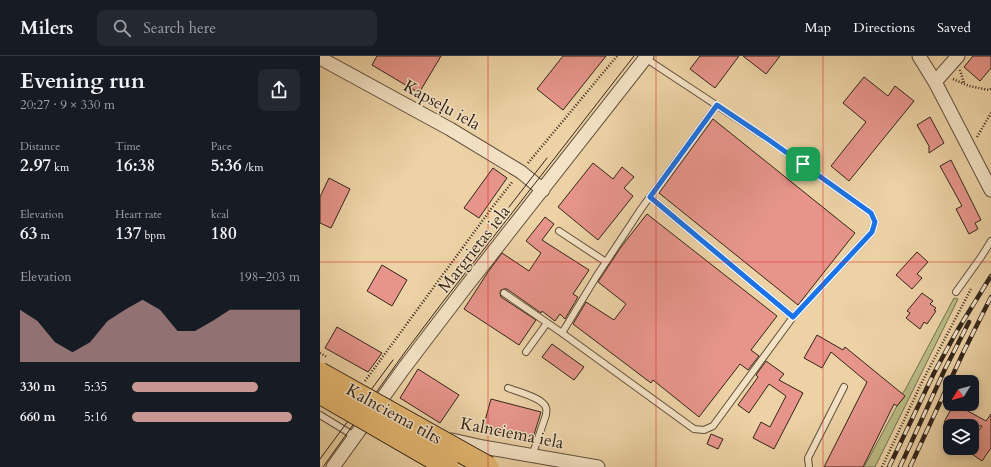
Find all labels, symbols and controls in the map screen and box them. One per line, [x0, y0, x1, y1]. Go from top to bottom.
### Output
search box [97, 10, 377, 46]
text: Milers [20, 15, 73, 41]
icon: search [111, 17, 133, 39]
text: Search here [143, 18, 216, 38]
text: Map [805, 18, 831, 37]
text: Directions [853, 18, 915, 37]
text: Saved [937, 18, 971, 37]
text: Evening run [20, 66, 145, 96]
button: share [258, 69, 300, 111]
street label: Kapseļu iela [399, 74, 485, 136]
text: 20:27 · 9 × 330 m [20, 96, 115, 114]
text: Distance [20, 139, 60, 154]
text: Time [115, 139, 141, 154]
text: Pace [211, 139, 232, 154]
pin [786, 147, 820, 181]
icon: arrive [792, 153, 814, 175]
text: 2.97 [20, 154, 51, 177]
text: 16:38 [115, 154, 155, 177]
text: 5:36 [211, 154, 242, 177]
text: km [51, 160, 69, 175]
text: /km [242, 160, 263, 175]
street label: Margrietas iela [433, 200, 516, 297]
text: Elevation [20, 207, 64, 222]
text: Heart rate [115, 207, 162, 222]
text: kcal [211, 207, 229, 222]
text: 63 [20, 222, 37, 245]
text: 137 [115, 222, 141, 245]
text: 180 [211, 222, 237, 245]
text: m [37, 228, 50, 243]
text: bpm [141, 228, 165, 243]
text: Elevation [20, 268, 72, 286]
text: 198–203 m [238, 268, 300, 286]
north arrow [943, 375, 979, 411]
map controls [943, 375, 979, 455]
text: 330 m [20, 378, 55, 396]
text: 5:35 [84, 378, 107, 396]
street label: Kalnciema tilts [342, 378, 446, 450]
text: 660 m [20, 408, 55, 426]
text: 5:16 [84, 408, 107, 426]
street label: Kalnciema iela [458, 412, 566, 454]
button: layers [943, 419, 979, 455]

